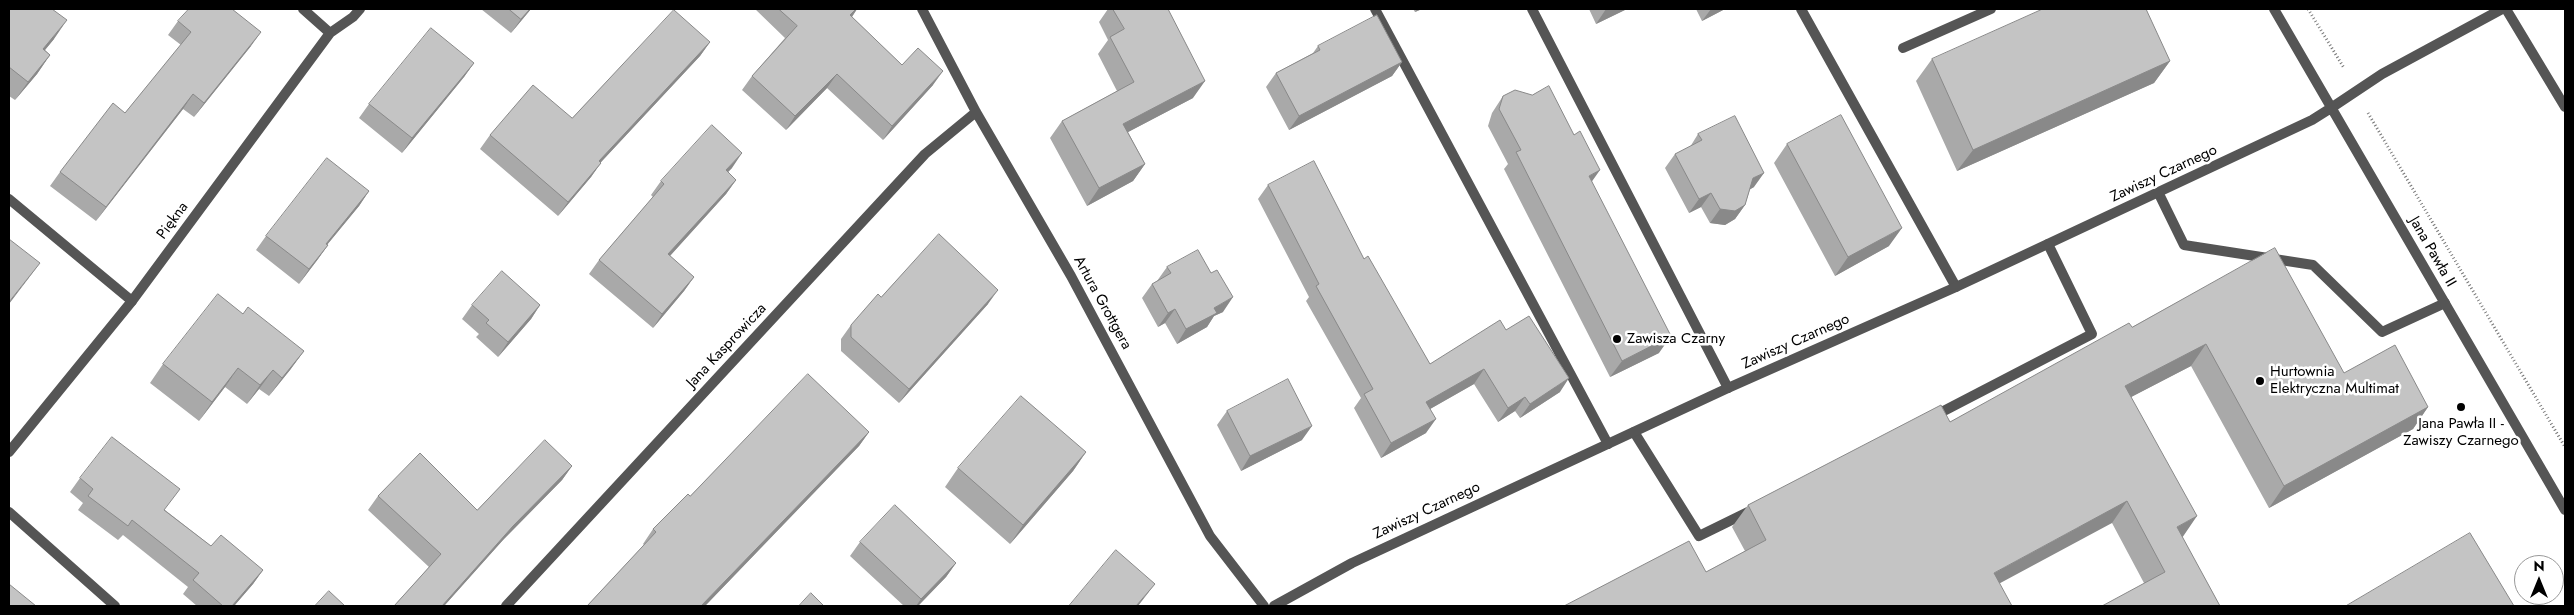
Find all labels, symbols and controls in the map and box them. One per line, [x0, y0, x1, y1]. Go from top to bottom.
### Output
street label: Zawiszy Czarnego [2108, 141, 2220, 207]
street label: Piękna [154, 199, 192, 243]
street label: Jana Pawła II [2405, 214, 2459, 290]
street label: Artura Grottgera [1069, 253, 1135, 353]
street label: Jana Kasprowicza [683, 300, 771, 392]
street label: Zawiszy Czarnego [1740, 310, 1852, 374]
place label: Zawisza Czarny [1627, 330, 1725, 348]
marker: Zawisza Czarny [1611, 333, 1623, 345]
place label: Hurtownia Elektryczna Multimat [2270, 363, 2399, 398]
marker: Hurtownia Elektryczna Multimat [2254, 375, 2266, 387]
marker: Jana Pawła II - Zawiszy Czarnego [2455, 401, 2467, 413]
place label: Jana Pawła II - Zawiszy Czarnego [2403, 415, 2519, 450]
street label: Zawiszy Czarnego [1371, 478, 1483, 544]
north arrow [2514, 555, 2564, 605]
text: N [2533, 556, 2545, 576]

